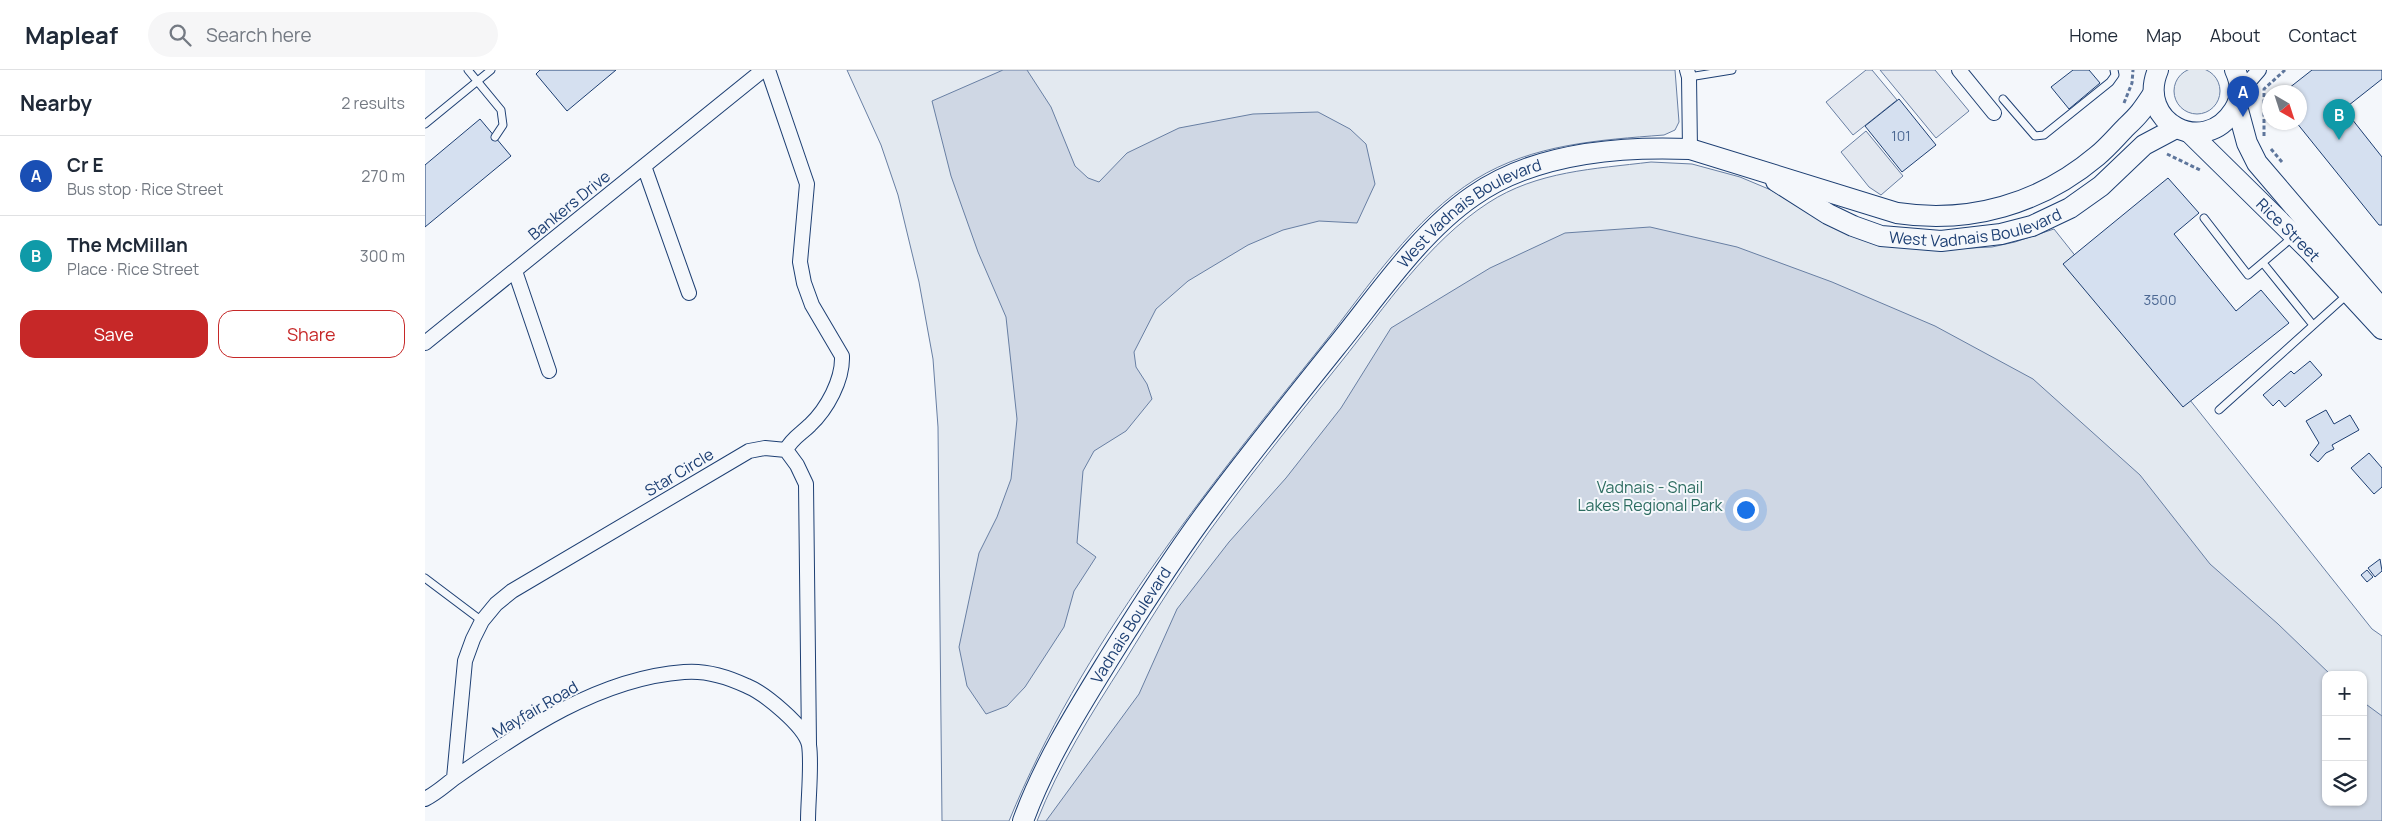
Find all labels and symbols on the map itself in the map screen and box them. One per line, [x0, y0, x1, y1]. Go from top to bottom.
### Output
pin: A [2227, 76, 2259, 117]
north arrow [2262, 85, 2307, 130]
pin: B [2323, 99, 2355, 140]
house number: 101 [1891, 126, 1911, 145]
street label: West Vadnais Boulevard [1392, 153, 1544, 272]
street label: Bankers Drive [523, 165, 615, 245]
street label: Rice Street [2251, 193, 2325, 266]
street label: West Vadnais Boulevard [1888, 203, 2065, 252]
house number: 3500 [2144, 290, 2176, 309]
street label: Star Circle [640, 443, 718, 501]
park label: Vadnais - Snail Lakes Regional Park [1577, 476, 1724, 516]
your location [1733, 497, 1759, 523]
street label: Vadnais Boulevard [1085, 562, 1176, 687]
street label: Mayfair Road [488, 676, 582, 742]

